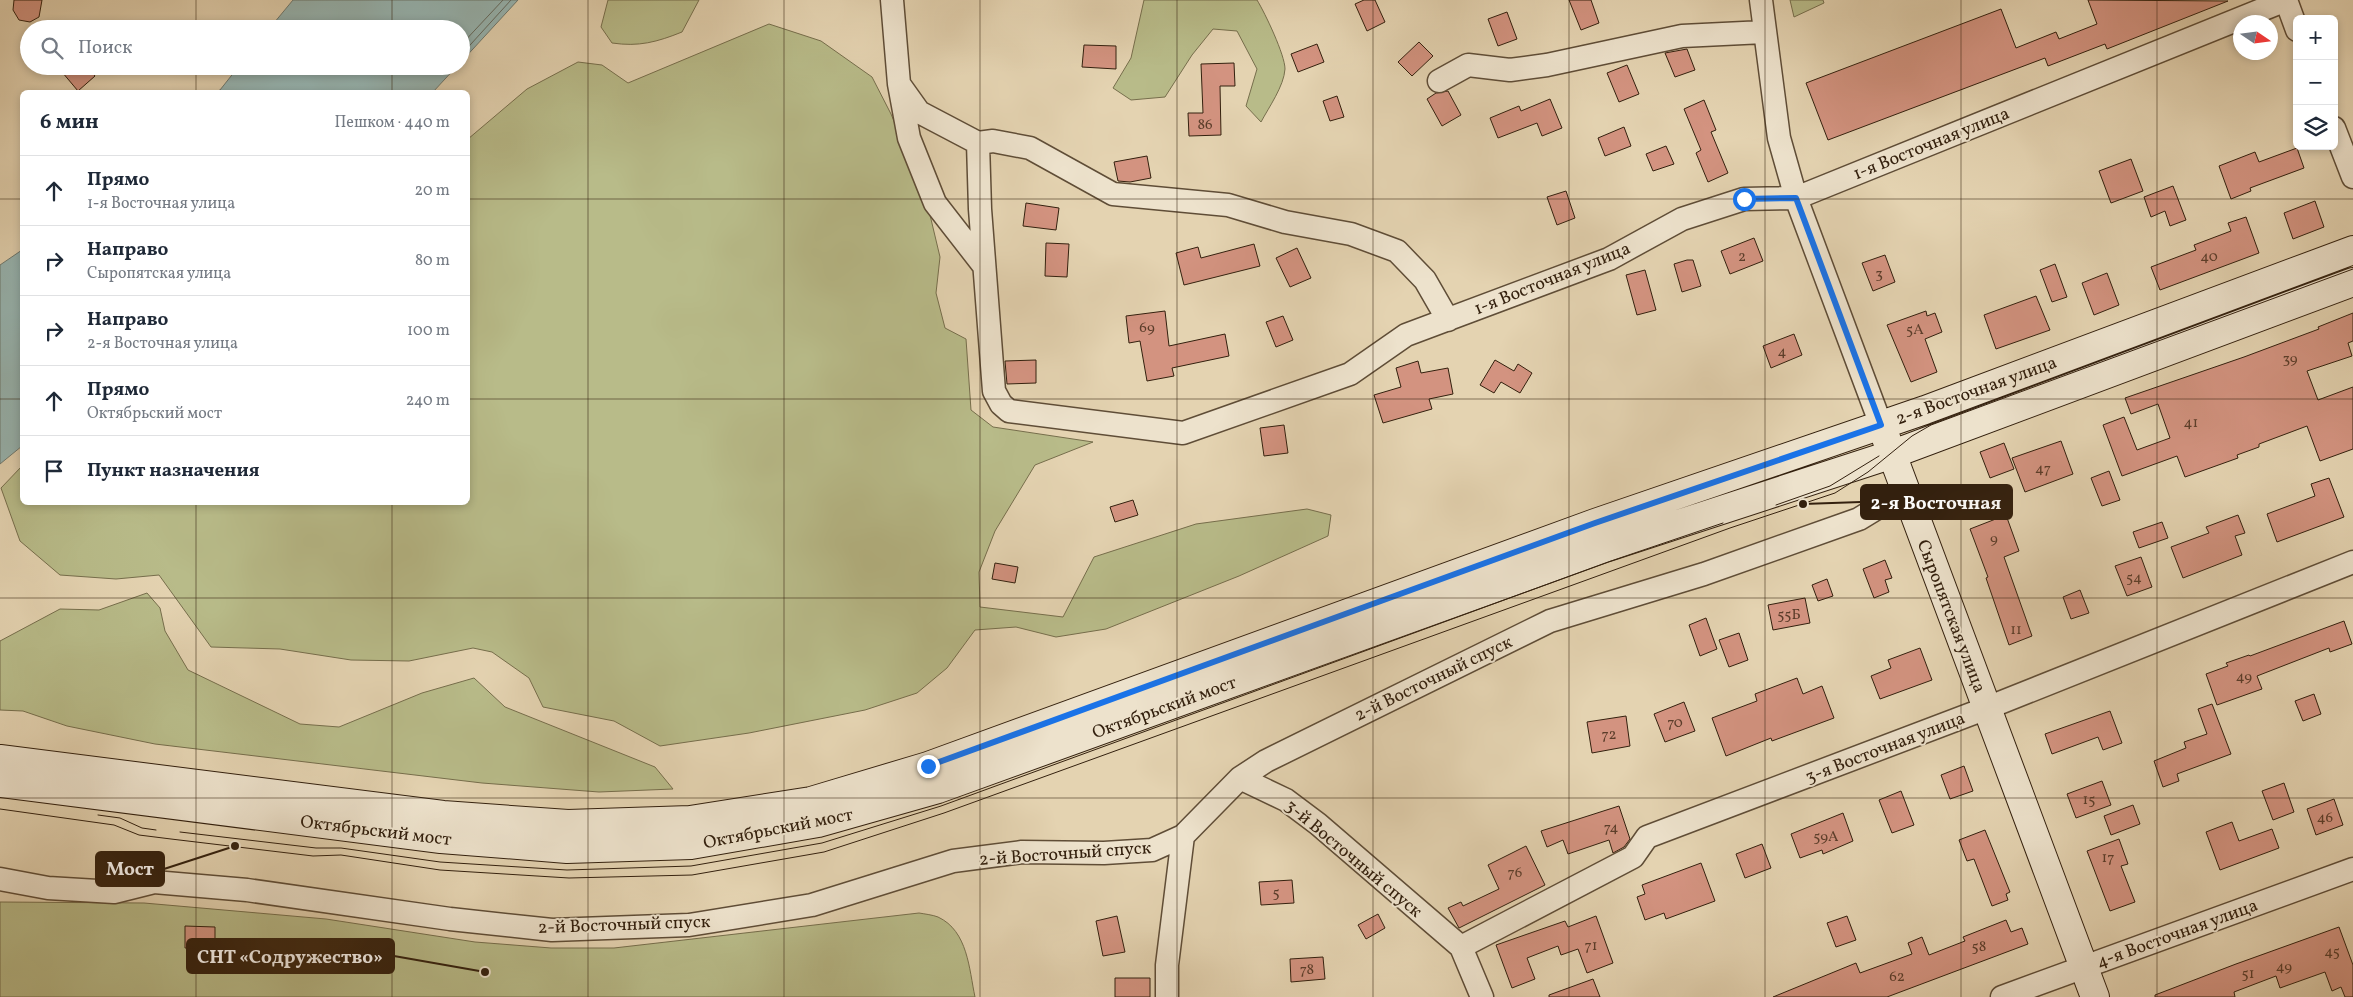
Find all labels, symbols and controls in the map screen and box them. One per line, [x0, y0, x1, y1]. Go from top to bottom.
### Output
north arrow [2233, 15, 2278, 60]
map controls [2293, 15, 2338, 150]
button: + [2293, 15, 2338, 60]
search box [20, 20, 470, 75]
icon: search [38, 34, 66, 62]
text: Поиск [78, 35, 132, 61]
button: − [2293, 60, 2338, 105]
street label: 1-я Восточная улица [1850, 102, 2014, 187]
button: layers [2293, 105, 2338, 150]
text: 6 мин [40, 108, 99, 137]
text: Пешком · 440 m [334, 112, 450, 134]
house number: 86 [1197, 115, 1213, 136]
text: Прямо [87, 167, 149, 193]
icon: ahead [40, 177, 68, 205]
text: 20 m [415, 180, 450, 202]
route start [1733, 188, 1756, 211]
text: 1-я Восточная улица [87, 193, 235, 215]
text: Направо [87, 237, 169, 263]
street label: 1-я Восточная улица [1471, 237, 1635, 322]
icon: right [40, 247, 68, 275]
house number: 2 [1738, 247, 1746, 268]
house number: 40 [2200, 247, 2218, 268]
text: 80 m [415, 250, 450, 272]
text: Сыропятская улица [87, 263, 231, 285]
house number: 3 [1875, 264, 1883, 285]
text: Направо [87, 307, 169, 333]
icon: right [40, 317, 68, 345]
house number: 69 [1139, 318, 1155, 339]
text: 100 m [407, 320, 450, 342]
house number: 5А [1906, 320, 1924, 341]
text: 2-я Восточная улица [87, 333, 238, 355]
house number: 4 [1778, 342, 1787, 363]
house number: 39 [2282, 349, 2298, 370]
street label: 2-я Восточная улица [1892, 351, 2061, 432]
text: Прямо [87, 377, 149, 403]
icon: ahead [40, 387, 68, 415]
text: 240 m [406, 390, 450, 412]
text: Октябрьский мост [87, 403, 222, 425]
house number: 41 [2184, 413, 2198, 434]
icon: arrive [40, 457, 68, 485]
text: Пункт назначения [87, 458, 260, 484]
house number: 47 [2035, 459, 2051, 480]
callout: 2-я Восточная [1861, 485, 2012, 519]
text: 2-я Восточная [1871, 491, 2002, 517]
house number: 9 [1990, 529, 1998, 550]
street label: Сыропятская улица [1910, 536, 1991, 697]
house number: 54 [2126, 568, 2142, 589]
house number: 55Б [1777, 605, 1801, 626]
house number: 11 [2010, 620, 2022, 641]
street label: 2-й Восточный спуск [1351, 630, 1517, 728]
house number: 49 [2236, 667, 2252, 688]
street label: Октябрьский мост [1089, 671, 1240, 746]
street label: 3-я Восточная улица [1802, 706, 1969, 790]
house number: 70 [1667, 713, 1683, 734]
house number: 72 [1601, 725, 1617, 746]
route end [917, 755, 940, 778]
house number: 15 [2082, 790, 2096, 811]
street label: 3-й Восточный спуск [1279, 794, 1427, 924]
street label: Октябрьский мост [701, 803, 855, 856]
house number: 46 [2317, 808, 2333, 829]
street label: Октябрьский мост [299, 810, 453, 853]
house number: 74 [1604, 818, 1618, 839]
house number: 59А [1813, 827, 1839, 848]
street label: 2-й Восточный спуск [978, 836, 1153, 873]
house number: 17 [2101, 848, 2115, 869]
callout: Мост [96, 852, 164, 886]
text: Мост [106, 857, 155, 883]
house number: 76 [1508, 863, 1522, 884]
house number: 5 [1272, 883, 1280, 904]
street label: 4-я Восточная улица [2093, 894, 2262, 975]
street label: 2-й Восточный спуск [537, 910, 711, 941]
house number: 71 [1584, 936, 1598, 957]
house number: 58 [1972, 937, 1986, 958]
callout: СНТ «Содружество» [187, 939, 394, 973]
house number: 45 [2324, 942, 2340, 963]
text: СНТ «Содружество» [197, 945, 383, 971]
house number: 49 [2276, 957, 2292, 978]
house number: 78 [1300, 960, 1314, 981]
house number: 51 [2241, 964, 2255, 985]
house number: 62 [1889, 967, 1905, 988]

